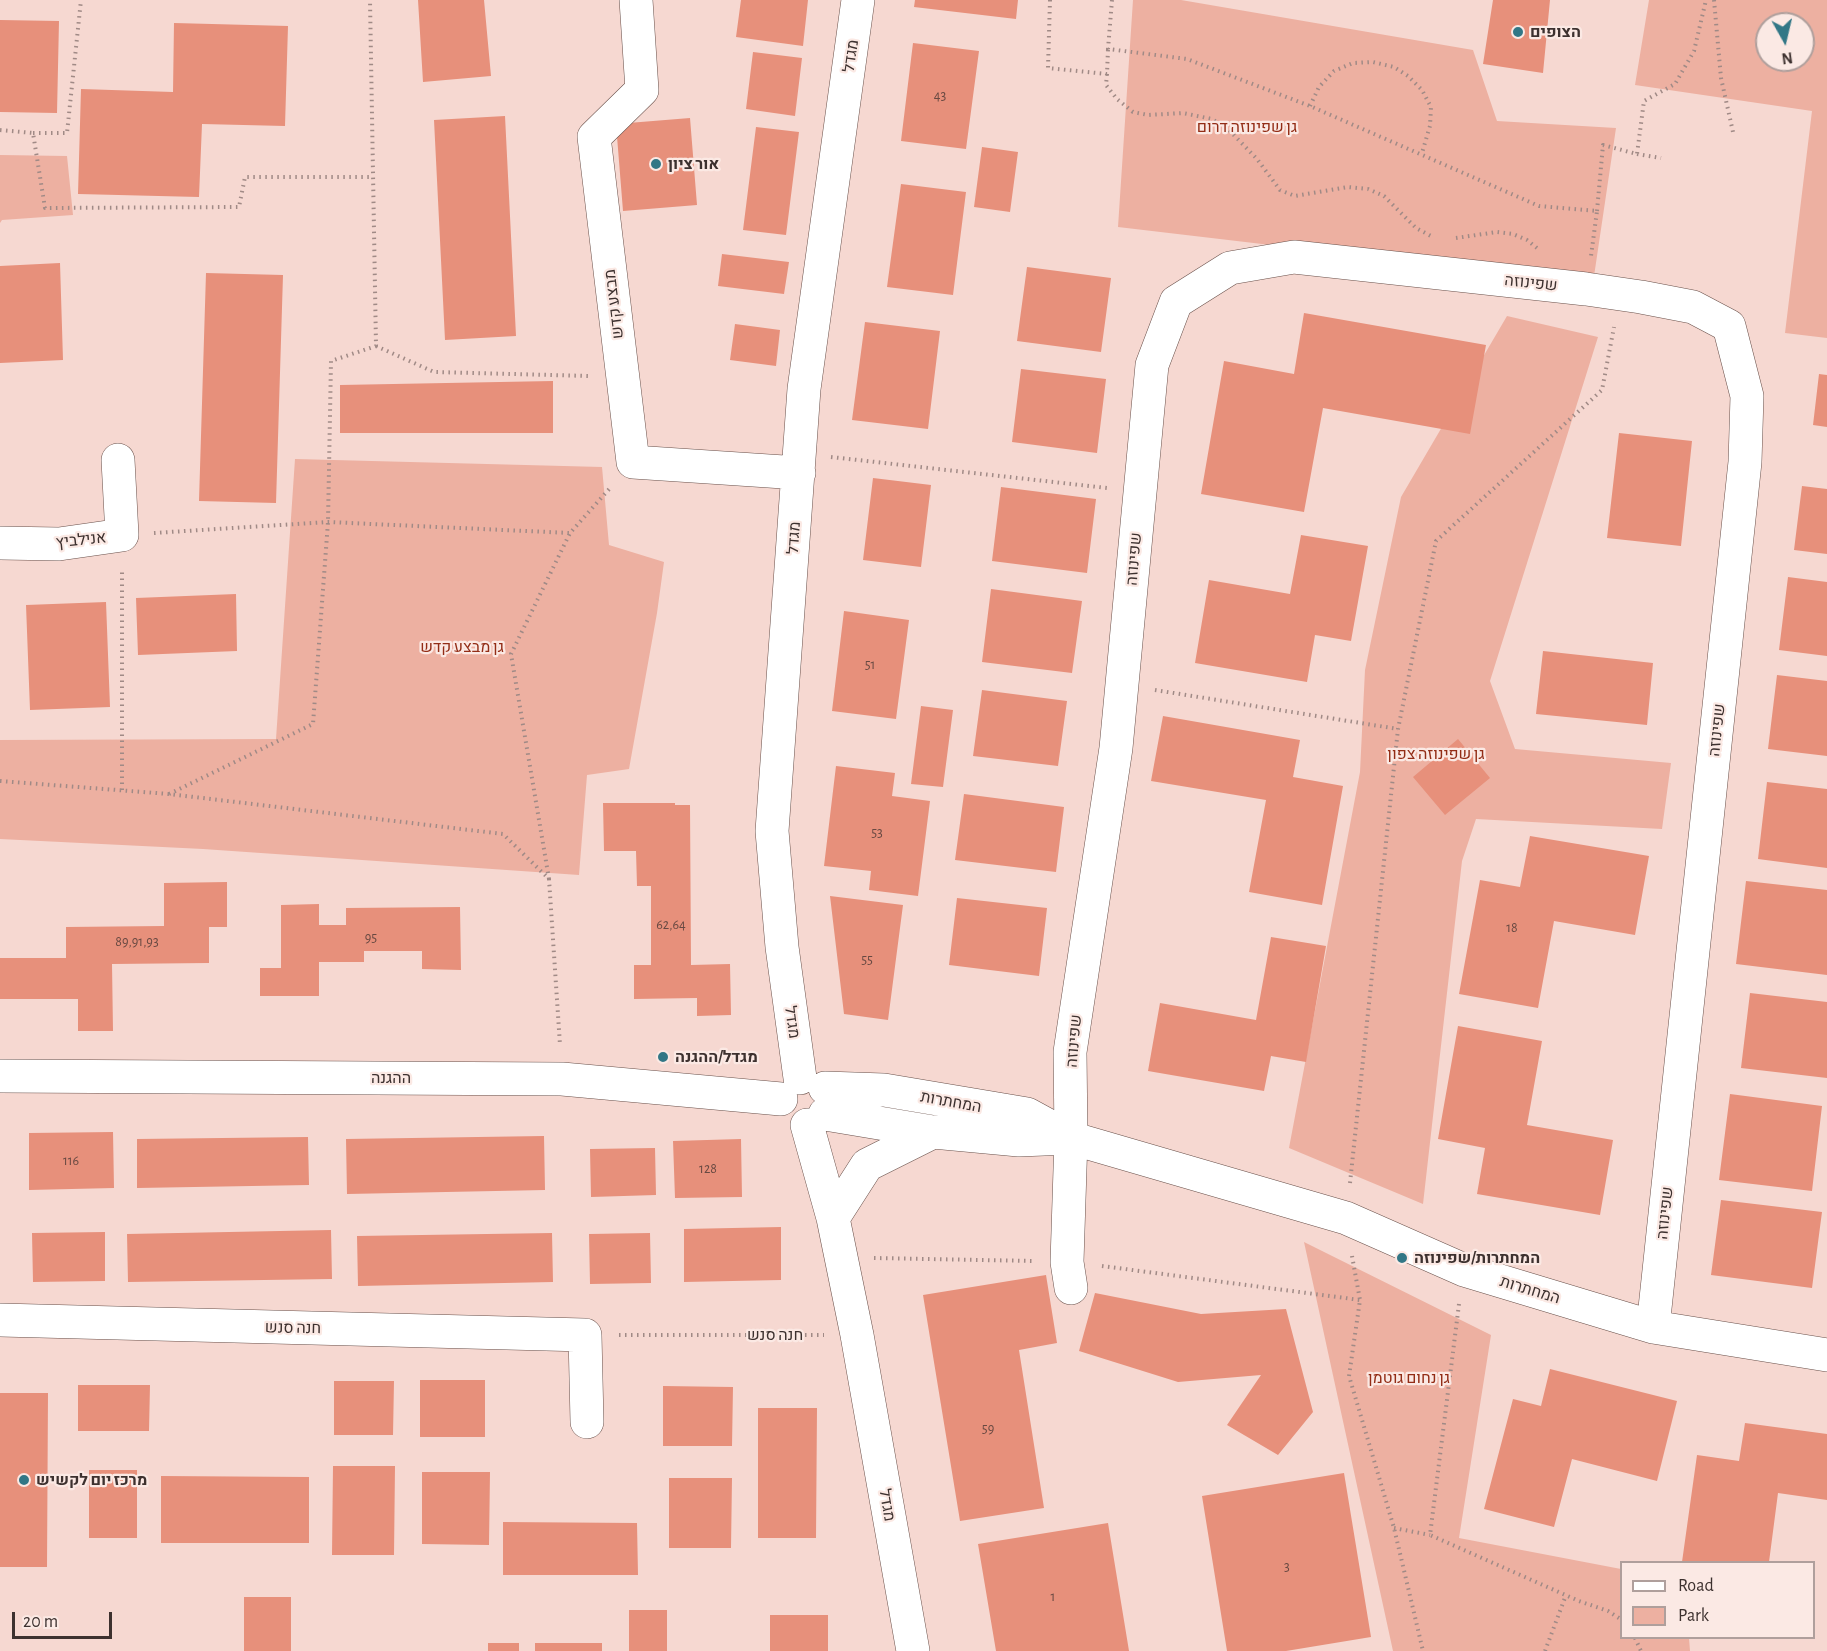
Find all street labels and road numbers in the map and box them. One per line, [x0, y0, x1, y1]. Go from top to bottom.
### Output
street label: מגדל [839, 38, 863, 74]
street label: מבצע קדש [600, 268, 628, 340]
street label: שפינוזה [1504, 271, 1558, 295]
street label: מגדל [783, 521, 805, 555]
street label: אנילביץ [55, 528, 107, 552]
street label: שפינוזה [1122, 532, 1146, 586]
street label: שפינוזה [1705, 703, 1729, 757]
street label: מגדל [780, 1004, 804, 1040]
street label: שפינוזה [1062, 1014, 1086, 1068]
street label: ההגנה [371, 1068, 411, 1088]
street label: המחתרות [919, 1087, 983, 1117]
street label: שפינוזה [1653, 1186, 1677, 1240]
street label: המחתרות [1498, 1272, 1562, 1308]
street label: חנה סנש [265, 1318, 321, 1338]
street label: חנה סנש [747, 1325, 803, 1345]
street label: מגדל [875, 1487, 899, 1523]

